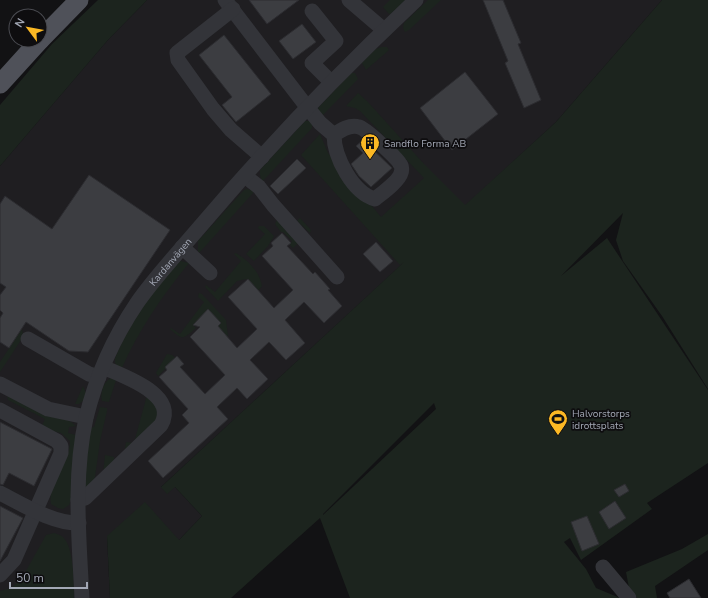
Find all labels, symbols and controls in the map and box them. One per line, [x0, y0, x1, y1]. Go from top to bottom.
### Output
north arrow [8, 8, 48, 48]
text: N [11, 15, 28, 30]
building icon: Sandflo Forma AB [359, 132, 381, 160]
place label: Sandflo Forma AB [384, 137, 466, 151]
street label: Kardanvägen [146, 235, 195, 289]
place label: Halvorstorps idrottsplats [572, 407, 630, 433]
sports icon: Halvorstorps idrottsplats [547, 408, 569, 436]
scale bar [10, 564, 87, 590]
text: 50 m [16, 570, 44, 586]

